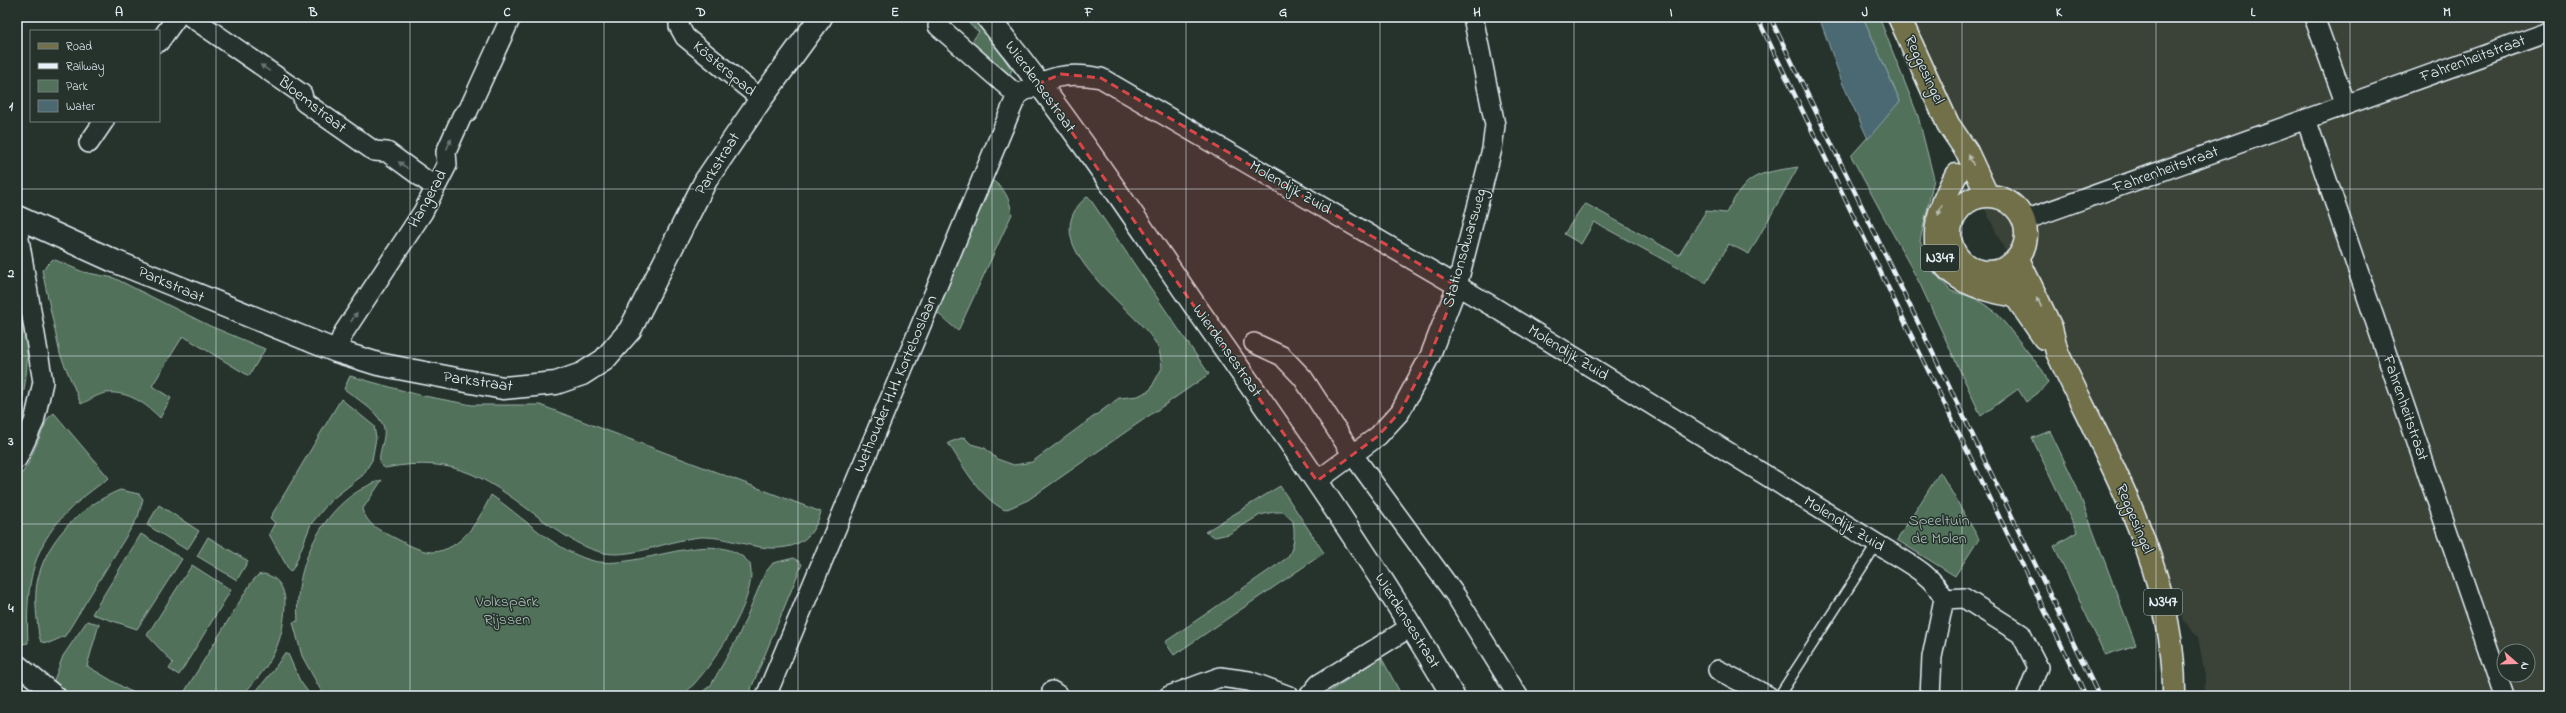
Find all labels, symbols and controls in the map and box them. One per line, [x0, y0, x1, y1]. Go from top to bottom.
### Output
text: A [115, 3, 123, 22]
text: B [308, 3, 318, 22]
text: C [503, 3, 511, 22]
text: D [695, 3, 706, 22]
text: E [891, 3, 899, 22]
text: F [1084, 3, 1094, 22]
text: G [1279, 3, 1287, 22]
text: H [1473, 3, 1481, 22]
text: I [1669, 3, 1673, 22]
text: J [1862, 3, 1868, 22]
text: K [2056, 3, 2063, 22]
text: L [2251, 3, 2257, 22]
text: M [2443, 3, 2451, 22]
street label: Fahrenheitstraat [2416, 29, 2530, 90]
legend [30, 30, 160, 122]
street label: Reggesingel [1898, 32, 1951, 109]
street label: Kösterspad [687, 35, 761, 103]
street label: Wierdensestraat [998, 36, 1082, 139]
text: Road [66, 38, 92, 56]
text: Railway [66, 58, 105, 77]
one-way arrow [260, 64, 270, 72]
street label: Bloemstraat [272, 70, 352, 140]
text: Park [66, 78, 88, 96]
text: 1 [9, 97, 14, 116]
text: Water [66, 98, 95, 116]
street label: Parkstraat [689, 127, 747, 200]
one-way arrow [446, 139, 452, 150]
street label: Fahrenheitstraat [2109, 140, 2223, 201]
one-way arrow [1968, 154, 1974, 166]
street label: Molendijk Zuid [1244, 155, 1336, 221]
one-way arrow [398, 160, 409, 169]
street label: Hangerad [402, 166, 454, 232]
street label: Stationsdwarsweg [1437, 186, 1493, 310]
one-way arrow [1936, 204, 1942, 216]
road number: N347 [1921, 245, 1959, 271]
street label: Parkstraat [134, 260, 208, 310]
text: 2 [7, 264, 15, 283]
street label: Wethouder H.H. Korteboslaan [848, 292, 944, 476]
one-way arrow [2036, 296, 2042, 308]
street label: Wierdensestraat [1186, 300, 1268, 403]
one-way arrow [350, 312, 358, 322]
street label: Molendijk Zuid [1523, 319, 1613, 387]
street label: Fahrenheitstraat [2375, 351, 2435, 465]
street label: Parkstraat [442, 365, 515, 399]
text: 3 [7, 432, 14, 451]
street label: Reggesingel [2109, 480, 2160, 558]
street label: Molendijk Zuid [1799, 490, 1889, 558]
park label: Speeltuin de Molen [1908, 509, 1970, 551]
street label: Wierdensestraat [1368, 569, 1446, 674]
road number: N347 [2144, 589, 2182, 615]
park label: Volkspark Rijssen [475, 590, 539, 632]
text: 4 [7, 599, 14, 618]
north arrow [2496, 643, 2536, 683]
text: N [2516, 660, 2533, 672]

